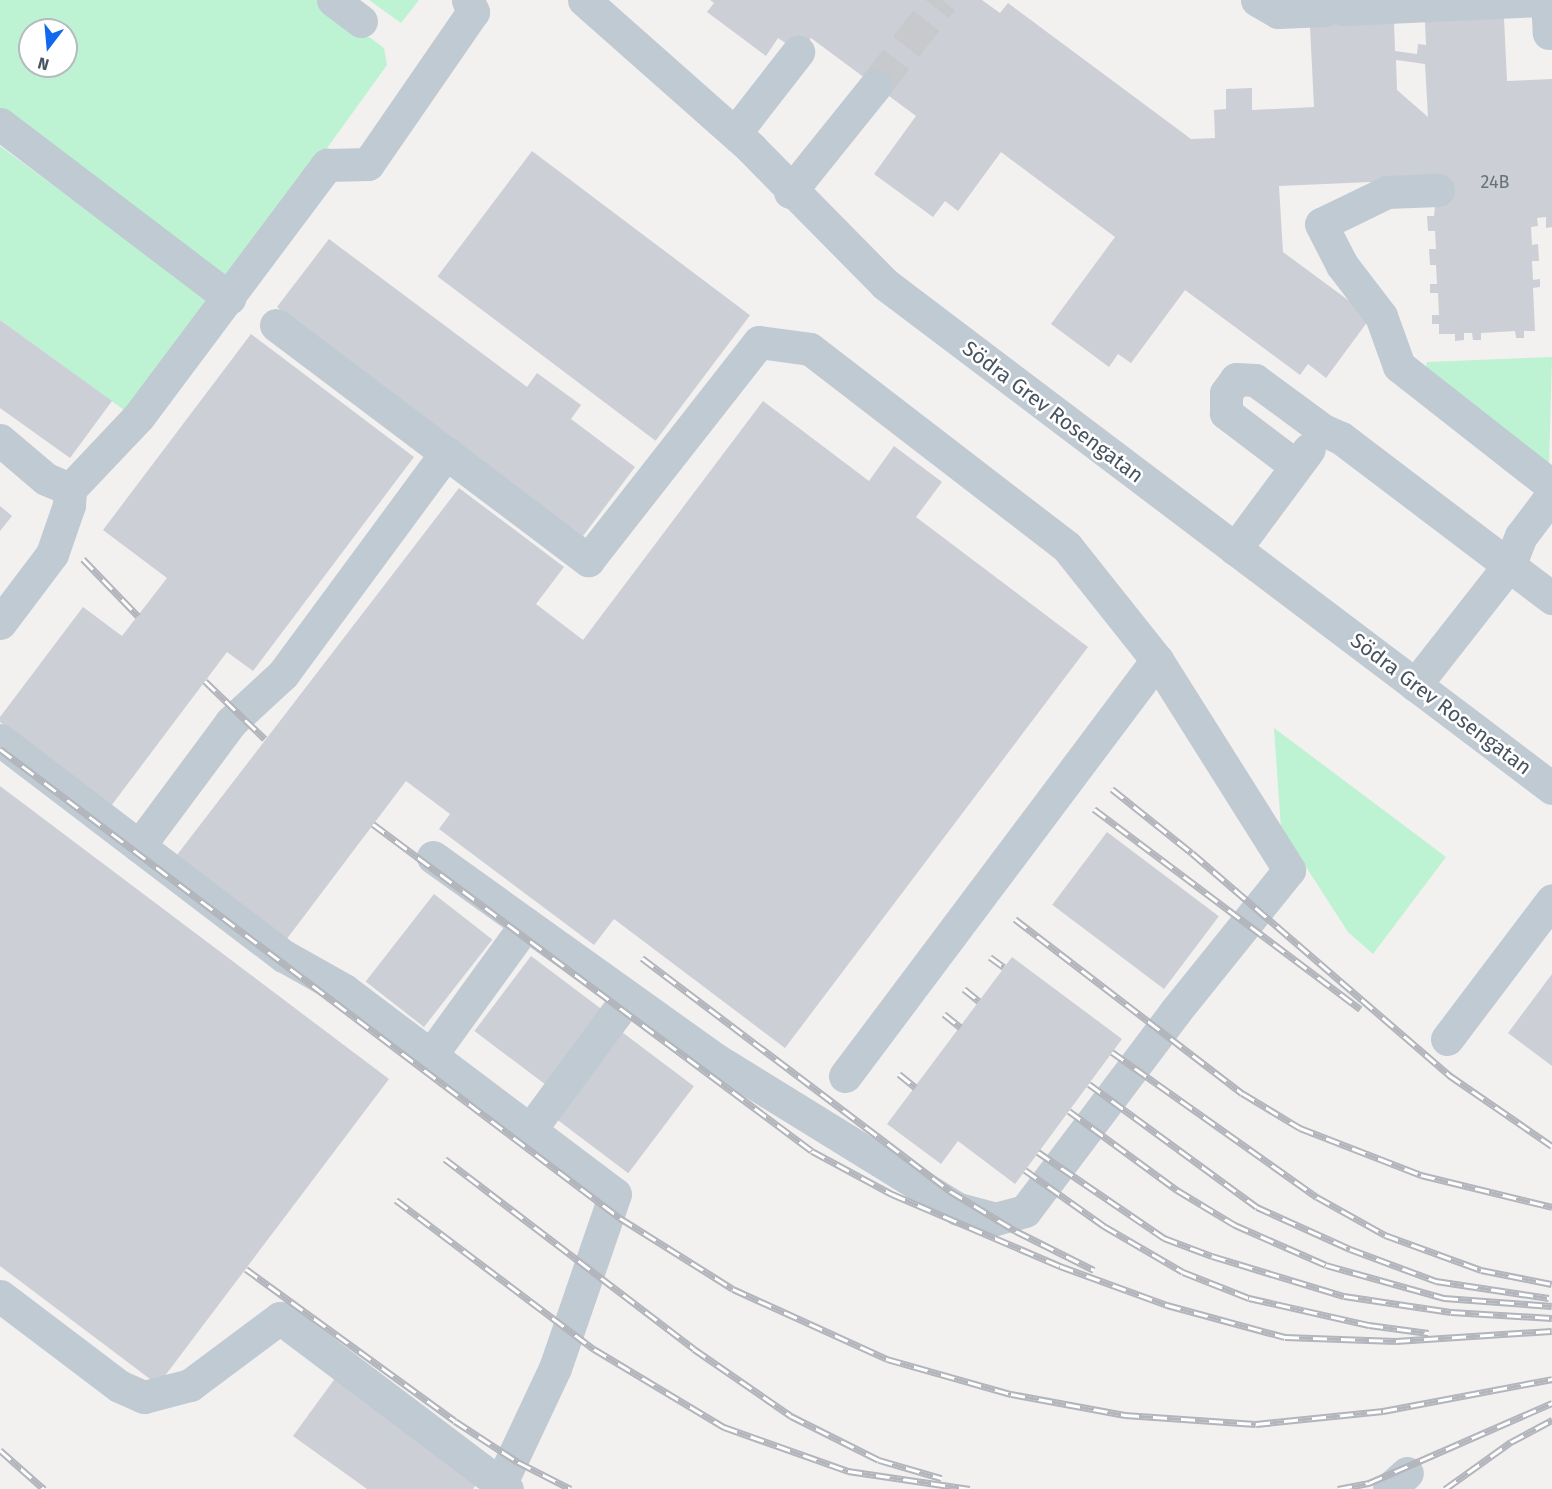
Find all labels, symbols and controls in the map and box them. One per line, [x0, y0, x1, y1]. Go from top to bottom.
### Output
north arrow [18, 18, 78, 78]
text: N [36, 53, 51, 74]
house number: 24B [1481, 171, 1509, 193]
street label: Södra Grev Rosengatan [958, 336, 1148, 488]
street label: Södra Grev Rosengatan [1346, 628, 1536, 780]

